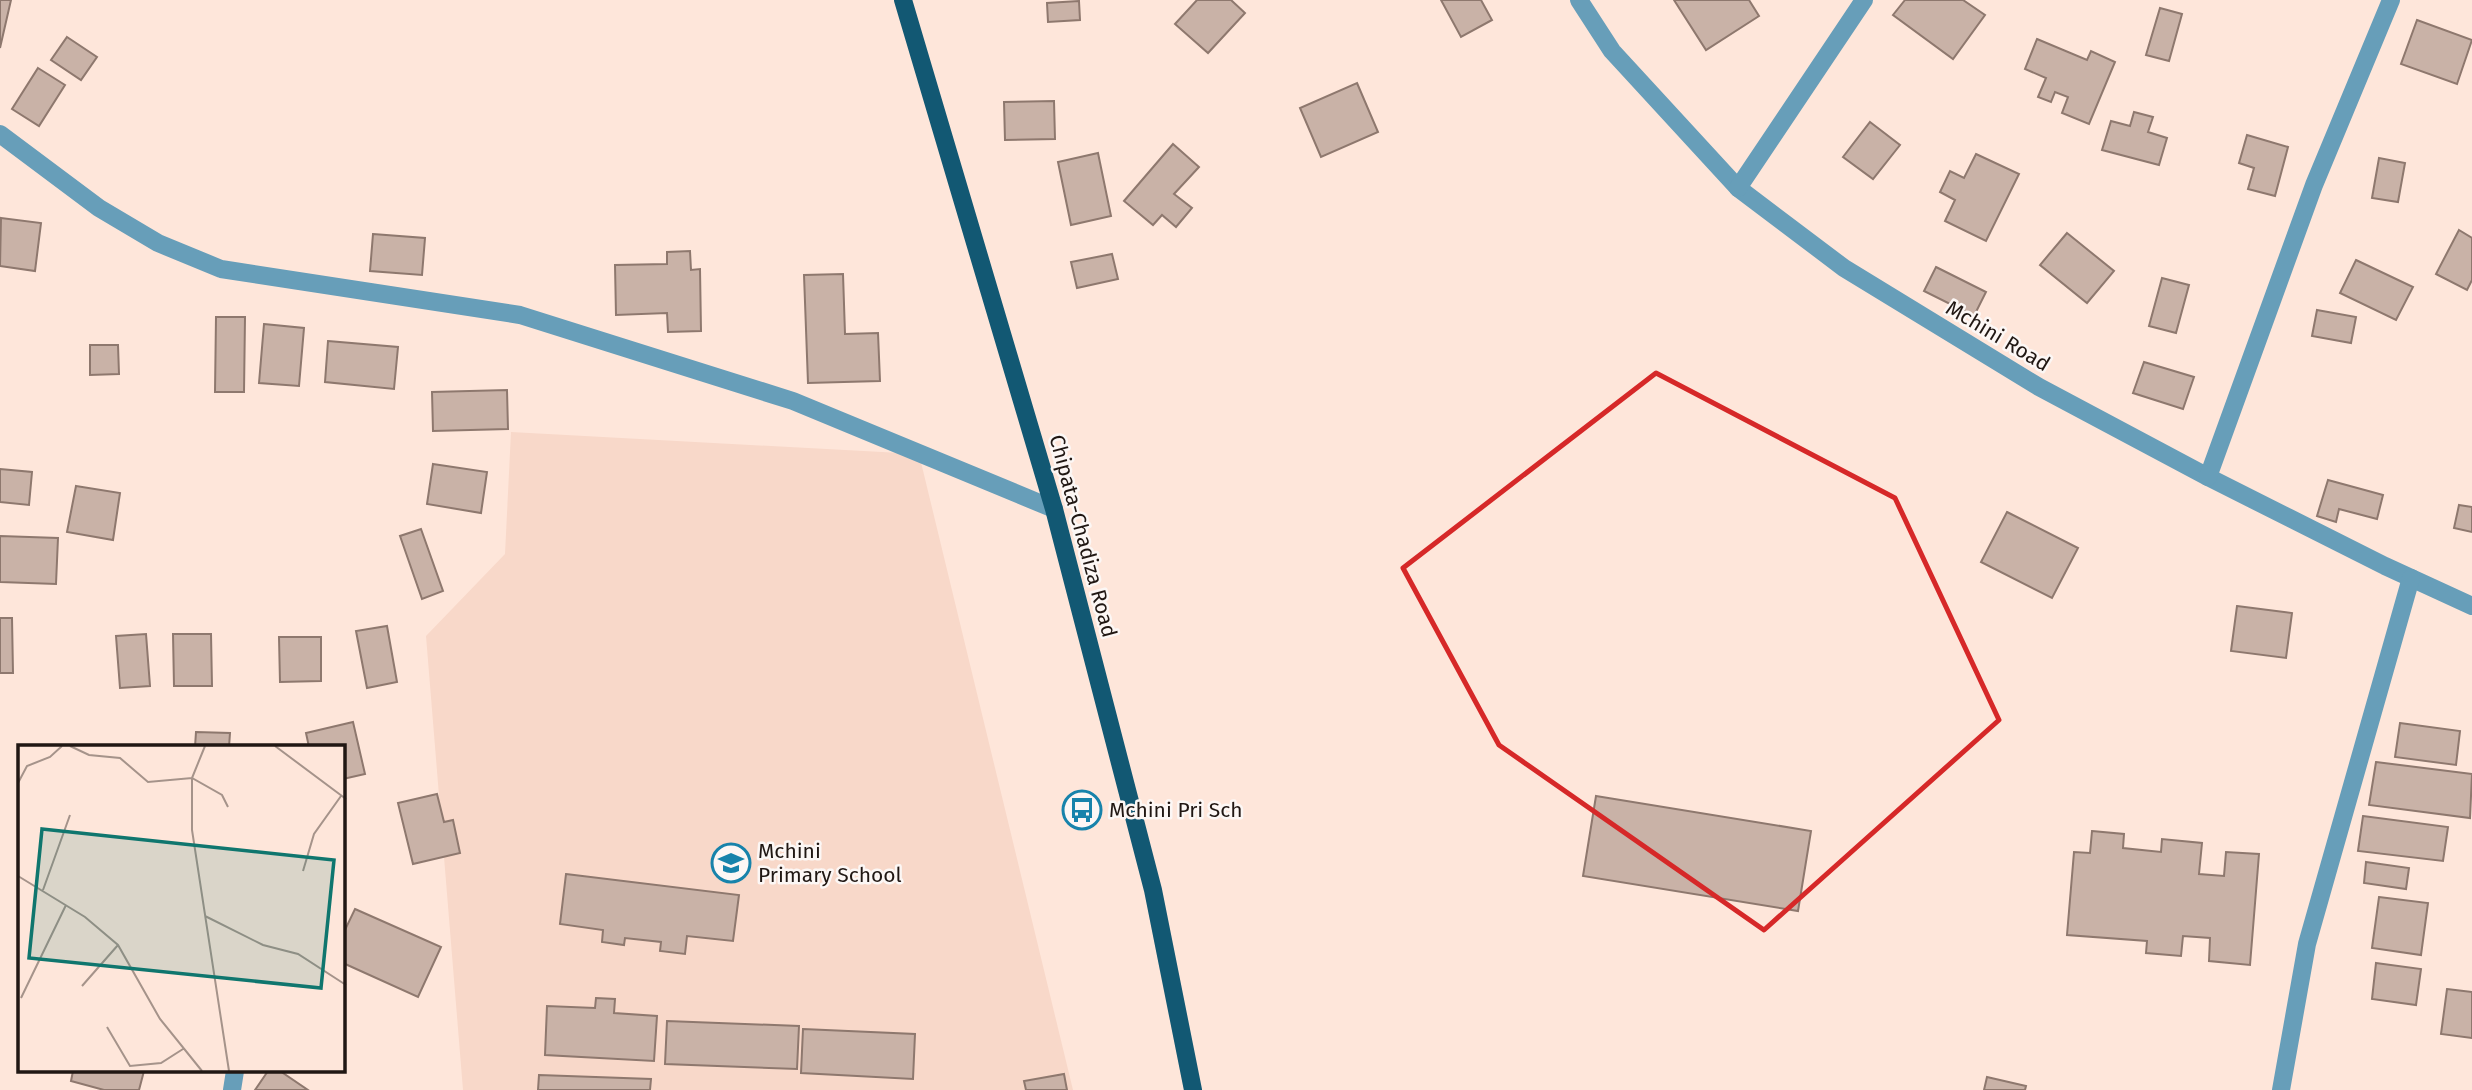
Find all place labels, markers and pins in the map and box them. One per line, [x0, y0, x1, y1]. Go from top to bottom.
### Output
bus stop icon: Mchini Pri Sch [1061, 789, 1103, 831]
place label: Mchini Pri Sch [1109, 797, 1243, 823]
place label: Mchini Primary School [758, 838, 902, 888]
school or university icon: Mchini Primary School [710, 842, 752, 884]

